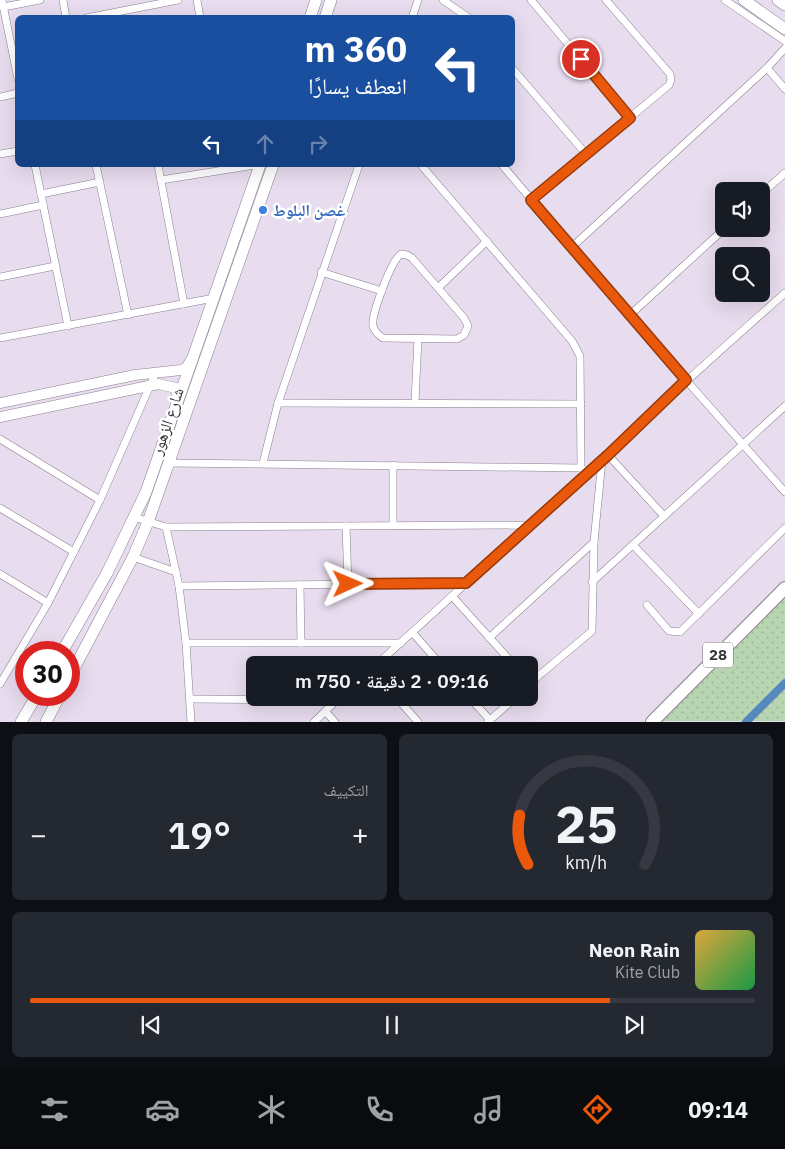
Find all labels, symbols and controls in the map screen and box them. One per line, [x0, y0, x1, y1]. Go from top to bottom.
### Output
text: 360 m [304, 26, 407, 72]
icon: left [425, 35, 490, 100]
pin [560, 38, 602, 80]
icon: arrive [567, 45, 595, 73]
text: انعطف يسارًا [308, 71, 407, 100]
icon: left [198, 130, 226, 158]
icon: ahead [251, 130, 279, 158]
icon: right [304, 130, 332, 158]
map controls [715, 182, 770, 302]
button: sound [715, 182, 770, 237]
place label: غصن البلوط [273, 200, 345, 220]
marker: غصن البلوط [257, 204, 269, 216]
button: search [715, 247, 770, 302]
street label: شارع الزهور [146, 385, 189, 458]
position arrow [321, 557, 373, 609]
speed limit sign: 30 [15, 641, 80, 706]
road number: 28 [703, 642, 733, 668]
text: 09:16 · 2 دقيقة · 750 m [295, 669, 489, 693]
text: التكييف [324, 780, 369, 800]
text: 25 [555, 790, 617, 857]
text: 19° [168, 810, 231, 859]
text: − [30, 816, 47, 853]
text: + [352, 816, 369, 853]
text: km/h [565, 851, 607, 874]
text: Neon Rain [589, 938, 680, 962]
text: Kite Club [615, 962, 680, 982]
icon: previous [137, 1011, 165, 1039]
icon: pause [378, 1011, 406, 1039]
icon: next [620, 1011, 648, 1039]
icon: filters [37, 1092, 72, 1127]
icon: car [145, 1092, 180, 1127]
icon: climate [254, 1092, 289, 1127]
icon: phone [362, 1092, 397, 1127]
icon: music [471, 1092, 506, 1127]
icon: directions [580, 1092, 615, 1127]
text: 09:14 [688, 1095, 748, 1124]

